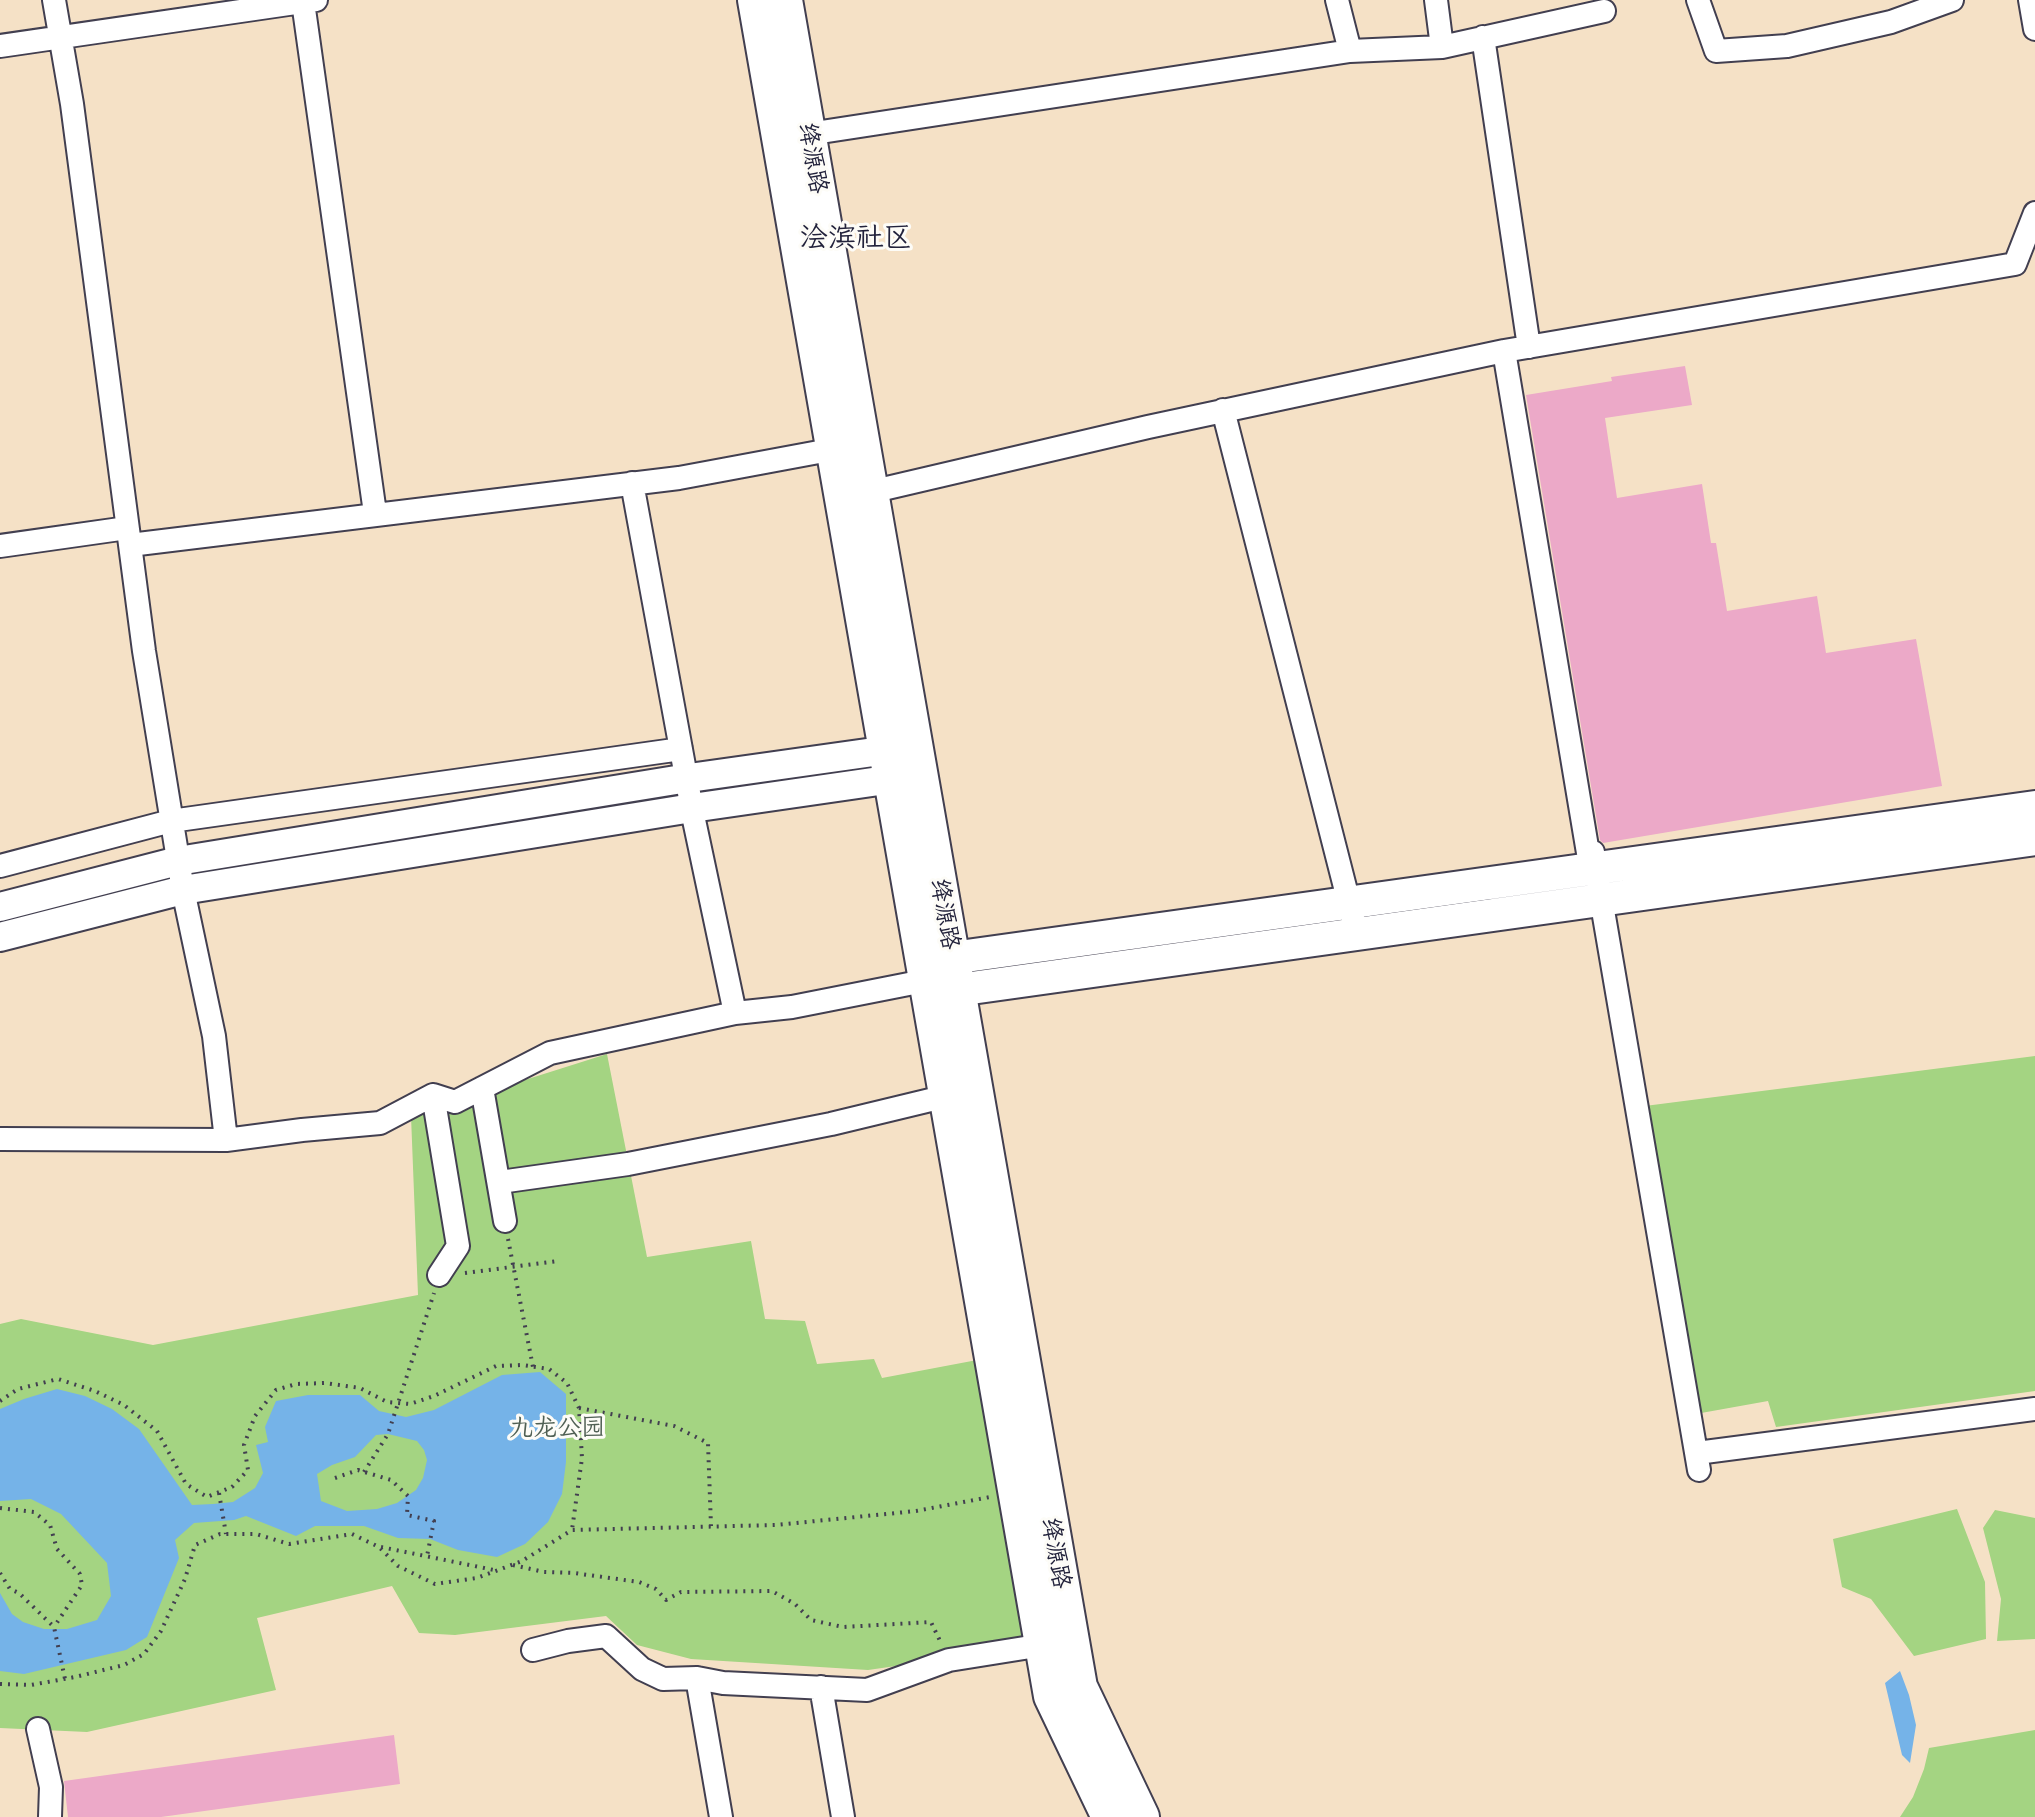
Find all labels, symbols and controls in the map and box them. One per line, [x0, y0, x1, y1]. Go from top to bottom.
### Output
street label: 绛源路 [792, 120, 832, 196]
district label: 浍滨社区 [800, 222, 912, 256]
street label: 绛源路 [924, 876, 964, 952]
park label: 九龙公园 [509, 1415, 605, 1443]
street label: 绛源路 [1035, 1515, 1075, 1591]

